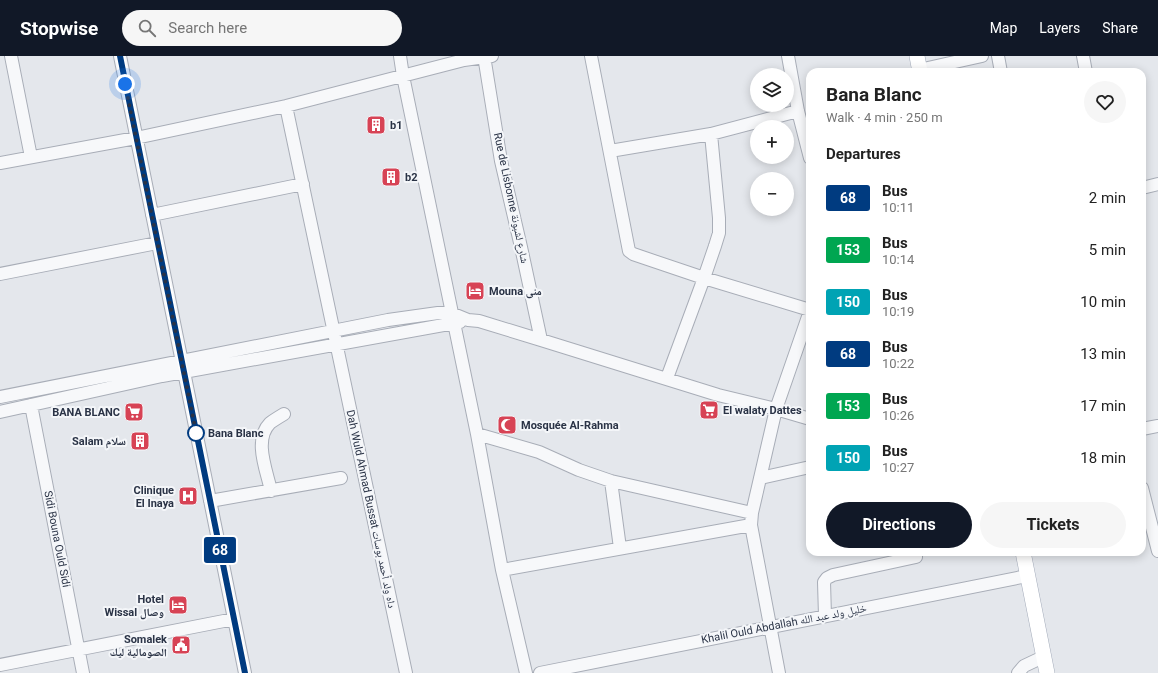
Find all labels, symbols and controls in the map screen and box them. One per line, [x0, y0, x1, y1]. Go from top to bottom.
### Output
search box [122, 10, 402, 46]
text: Stopwise [20, 17, 98, 40]
icon: search [136, 17, 158, 39]
text: Search here [168, 19, 247, 37]
text: Map [990, 20, 1017, 36]
text: Layers [1039, 20, 1080, 36]
text: Share [1102, 20, 1138, 36]
map controls [750, 68, 794, 216]
button: layers [750, 68, 794, 112]
your location [115, 74, 135, 94]
button: heart [1084, 81, 1126, 123]
text: Bana Blanc [826, 83, 922, 106]
text: Walk · 4 min · 250 m [826, 110, 943, 125]
building icon: b1 [365, 114, 387, 136]
place label: b1 [390, 119, 403, 132]
button: + [750, 120, 794, 164]
street label: Rue de Lisbonne شارع لشبونة [491, 131, 531, 265]
text: Departures [826, 145, 901, 163]
building icon: b2 [380, 166, 402, 188]
place label: b2 [405, 171, 418, 184]
button: − [750, 172, 794, 216]
text: Bus [882, 182, 908, 200]
text: 2 min [1089, 189, 1126, 207]
text: 68 [840, 190, 856, 206]
text: 10:11 [882, 200, 914, 215]
text: Bus [882, 234, 908, 252]
text: 5 min [1089, 241, 1126, 259]
text: 153 [836, 242, 860, 258]
text: 10:14 [882, 252, 914, 267]
hotel icon: Mouna منى [464, 280, 486, 302]
place label: Mouna منى [489, 285, 542, 299]
text: Bus [882, 286, 908, 304]
text: 10 min [1080, 293, 1126, 311]
text: 150 [836, 294, 860, 310]
text: 10:19 [882, 304, 914, 319]
text: Bus [882, 338, 908, 356]
text: 13 min [1080, 345, 1126, 363]
text: 68 [840, 346, 856, 362]
text: 10:22 [882, 356, 914, 371]
text: Bus [882, 390, 908, 408]
text: 17 min [1080, 397, 1126, 415]
text: 153 [836, 398, 860, 414]
supermarket icon: El walaty Dattes [698, 399, 720, 421]
supermarket icon: BANA BLANC [123, 401, 145, 423]
place label: El walaty Dattes [723, 404, 802, 417]
place label: BANA BLANC [52, 406, 120, 419]
text: 10:26 [882, 408, 914, 423]
street label: Dah Wuld Ahmad Bussat داه ولد أحمد بوسات [344, 409, 399, 610]
mosque icon: Mosquée Al-Rahma [496, 414, 518, 436]
place label: Mosquée Al-Rahma [521, 419, 619, 432]
marker: Bana Blanc [187, 424, 205, 442]
place label: Bana Blanc [208, 427, 264, 440]
building icon: Salam سلام [129, 430, 151, 452]
place label: Salam سلام [72, 435, 126, 449]
text: Bus [882, 442, 908, 460]
text: 18 min [1080, 449, 1126, 467]
text: 150 [836, 450, 860, 466]
text: 10:27 [882, 460, 914, 475]
place label: Clinique El Inaya [134, 484, 174, 510]
hospital icon: Clinique El Inaya [177, 485, 199, 507]
street label: Sidi Bouna Ould Sidi [41, 490, 73, 588]
button: Directions [826, 502, 972, 548]
button: Tickets [980, 502, 1126, 548]
line badge: 68 [202, 537, 238, 563]
text: 68 [212, 542, 228, 558]
place label: Hotel Wissal وصال [105, 593, 164, 620]
hotel icon: Hotel Wissal وصال [167, 594, 189, 616]
street label: Khalil Ould Abdallah خليل ولد عبد الله [700, 602, 868, 646]
place label: Somalek الصومالية ليك [110, 633, 167, 659]
public building icon: Somalek الصومالية ليك [170, 634, 192, 656]

